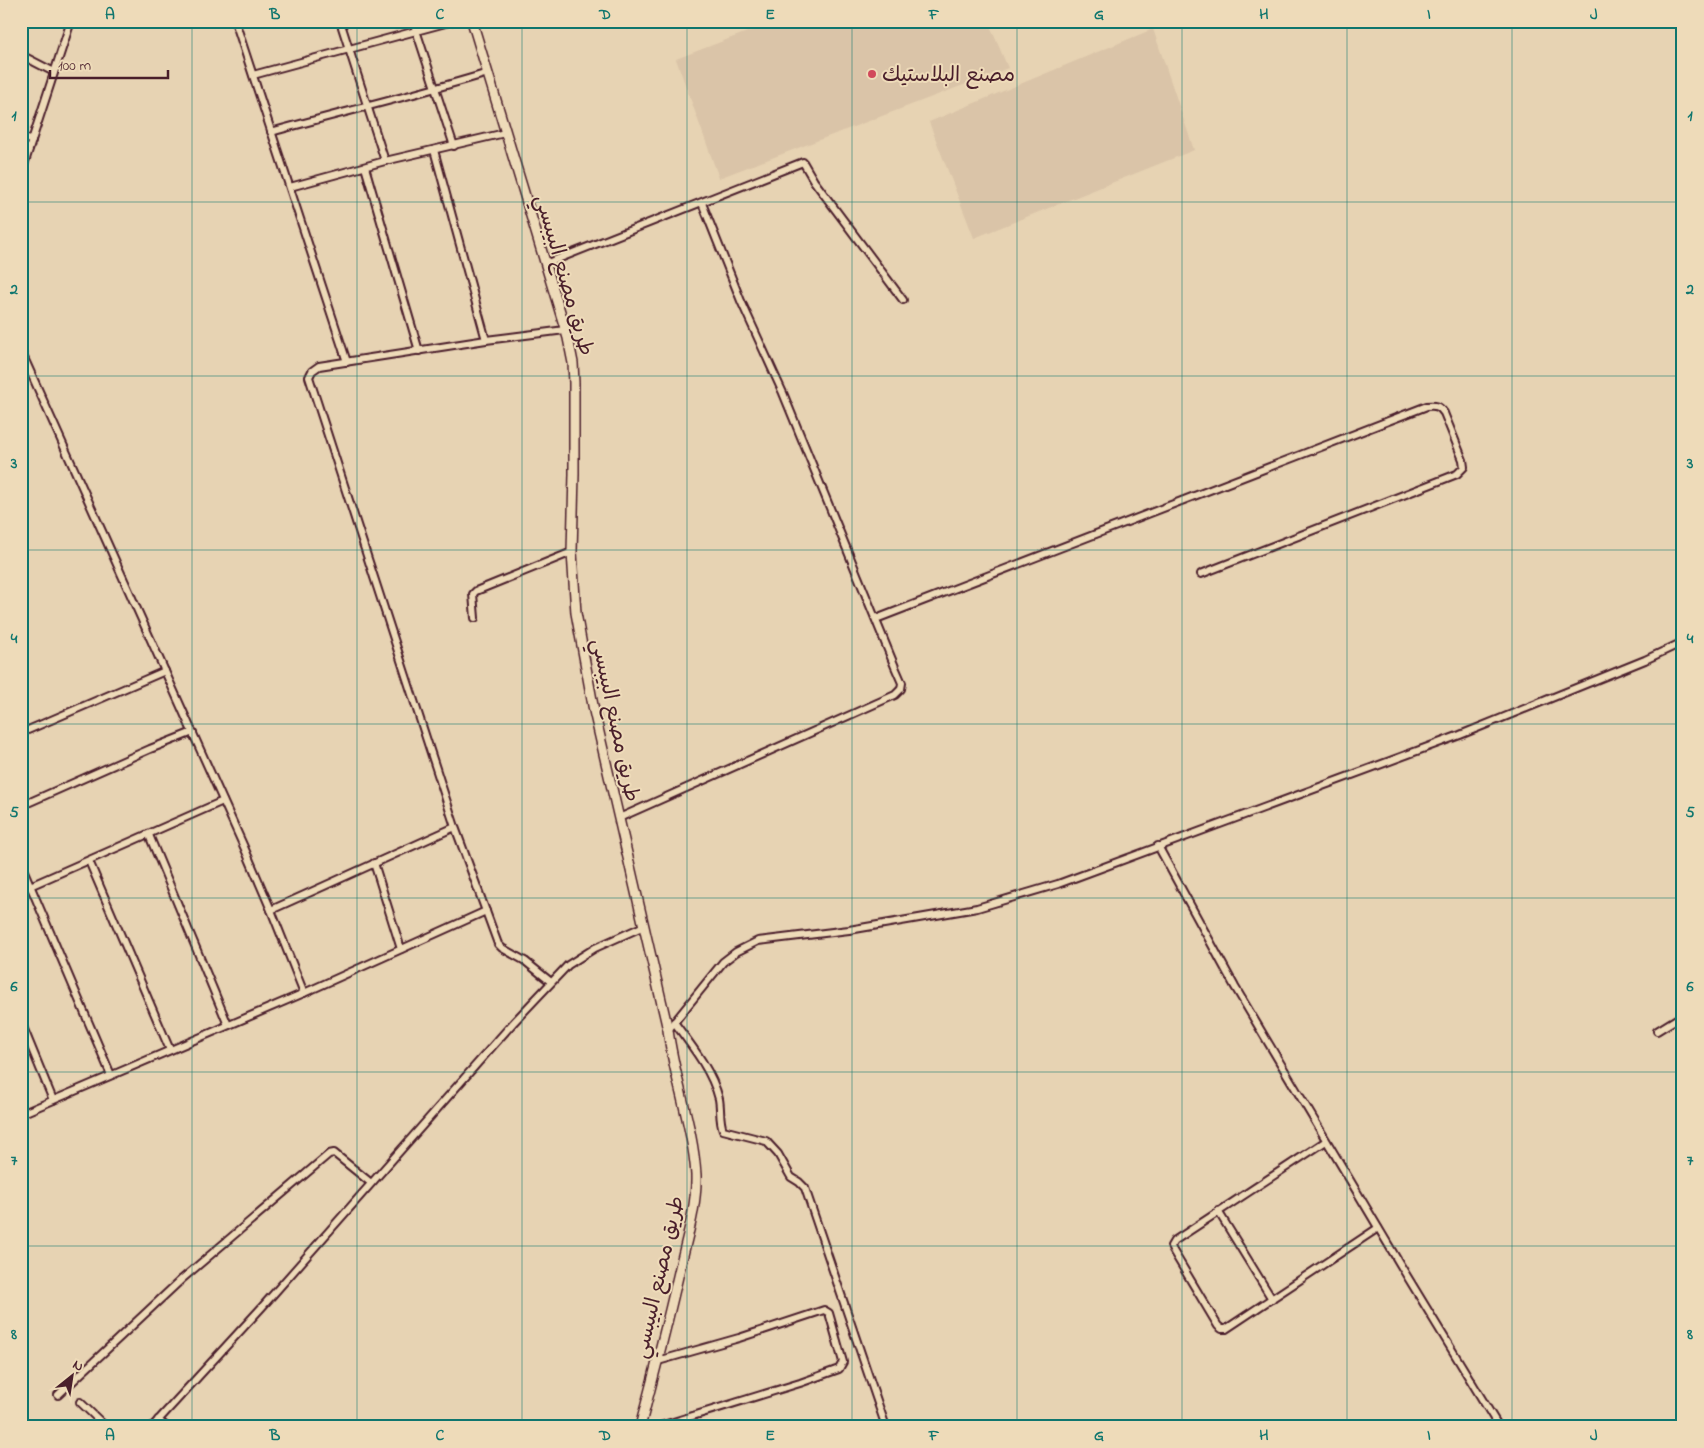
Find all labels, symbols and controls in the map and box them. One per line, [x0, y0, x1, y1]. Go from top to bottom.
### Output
text: A [105, 3, 115, 27]
text: B [269, 3, 281, 27]
text: C [436, 3, 445, 27]
text: D [598, 3, 611, 27]
text: E [765, 3, 775, 27]
text: F [928, 3, 940, 27]
text: G [1094, 3, 1104, 27]
text: H [1259, 3, 1269, 27]
text: I [1427, 3, 1431, 27]
text: J [1590, 3, 1598, 27]
scale bar [50, 48, 168, 80]
text: 100 m [58, 55, 91, 77]
place label: مصنع البلاستيك [882, 61, 1015, 91]
marker: مصنع البلاستيك [866, 68, 878, 80]
text: 1 [11, 104, 17, 128]
text: 1 [1687, 104, 1693, 128]
street label: طريق مصنع البيبسي [524, 192, 600, 360]
text: 2 [9, 278, 18, 302]
text: 2 [1685, 278, 1694, 302]
text: 3 [10, 452, 18, 476]
text: 3 [1686, 452, 1694, 476]
text: 4 [10, 627, 18, 651]
text: 4 [1686, 627, 1694, 651]
street label: طريق مصنع البيبسي [580, 636, 646, 805]
text: 5 [9, 801, 19, 825]
text: 5 [1685, 801, 1695, 825]
text: 6 [9, 975, 18, 999]
text: 6 [1685, 975, 1694, 999]
text: 7 [11, 1149, 18, 1173]
text: 7 [1687, 1149, 1694, 1173]
street label: طريق مصنع البيبسي [627, 1193, 695, 1362]
text: 8 [10, 1323, 17, 1347]
text: 8 [1686, 1323, 1693, 1347]
north arrow [48, 1350, 98, 1400]
text: N [68, 1355, 87, 1377]
text: A [105, 1424, 115, 1448]
text: B [269, 1424, 281, 1448]
text: C [436, 1424, 445, 1448]
text: D [598, 1424, 611, 1448]
text: E [765, 1424, 775, 1448]
text: F [928, 1424, 940, 1448]
text: G [1094, 1424, 1104, 1448]
text: H [1259, 1424, 1269, 1448]
text: I [1427, 1424, 1431, 1448]
text: J [1590, 1424, 1598, 1448]

